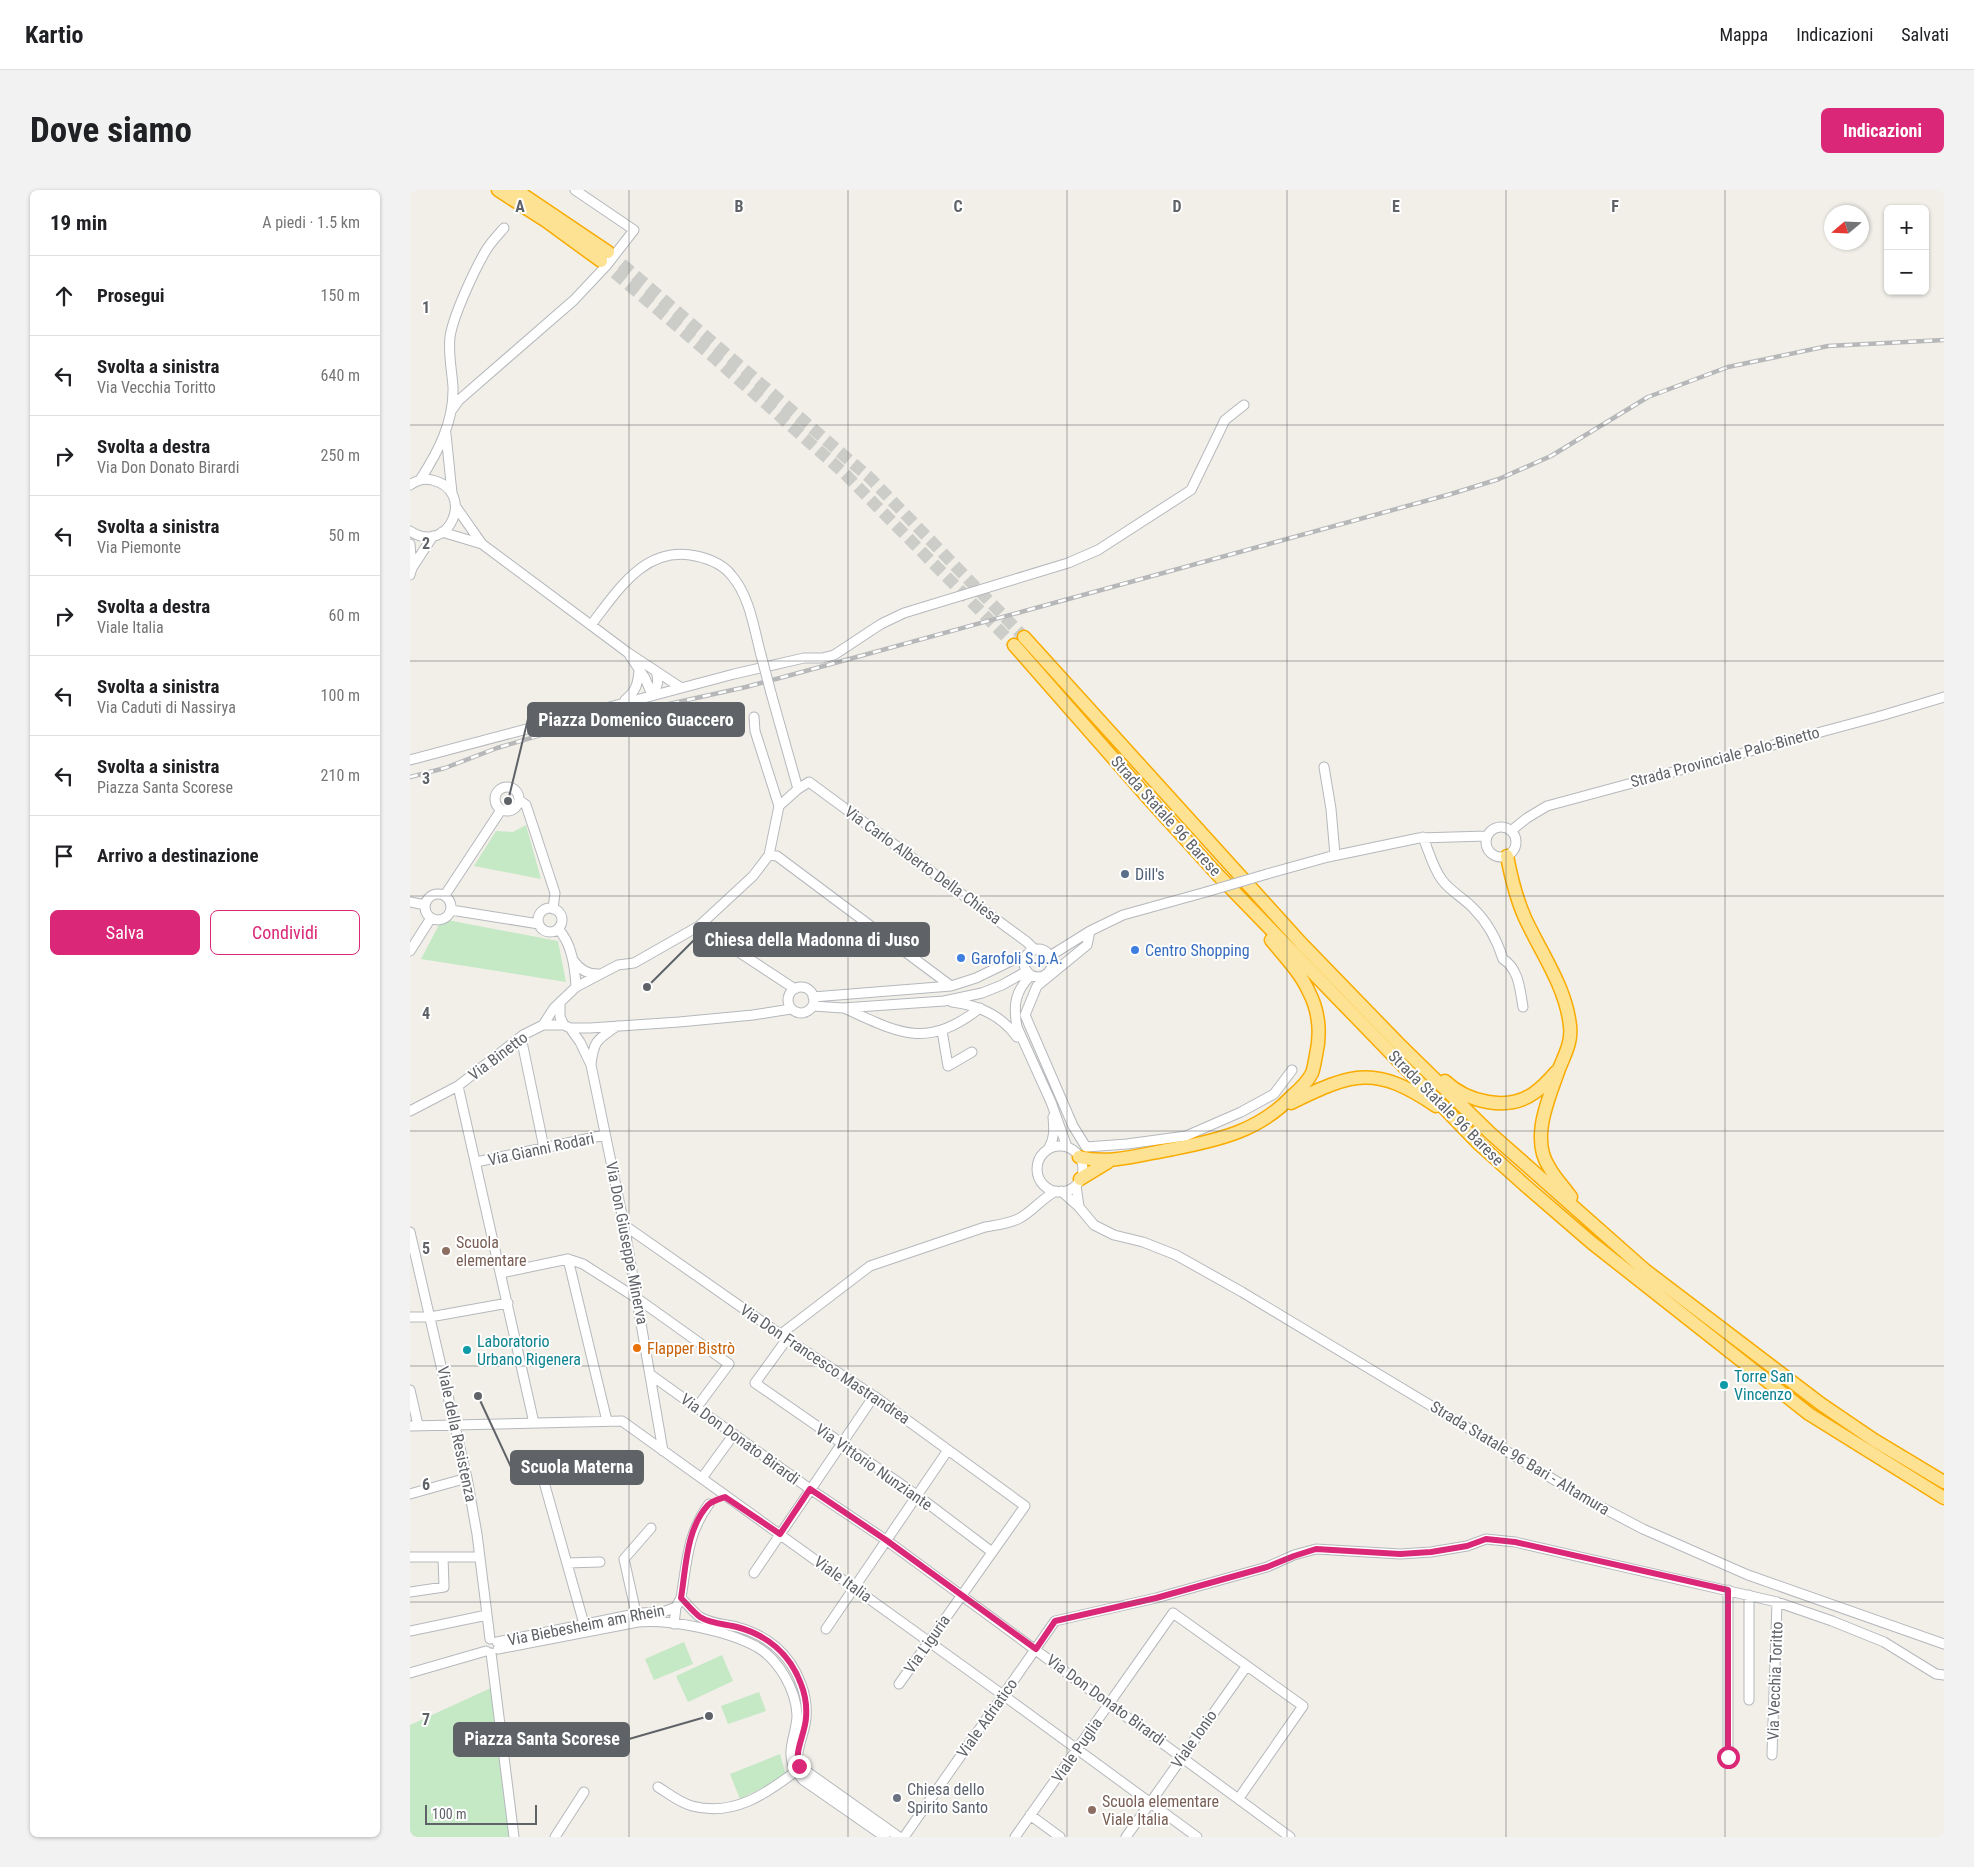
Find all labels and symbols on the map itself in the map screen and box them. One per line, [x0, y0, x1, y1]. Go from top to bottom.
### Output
text: A [515, 197, 525, 216]
text: B [735, 197, 744, 216]
text: C [953, 197, 963, 216]
text: D [1172, 197, 1182, 216]
text: E [1392, 197, 1400, 216]
text: F [1611, 197, 1619, 216]
north arrow [1824, 205, 1869, 250]
text: 1 [422, 298, 430, 317]
text: 2 [422, 534, 430, 553]
callout: Piazza Domenico Guaccero [528, 703, 744, 736]
text: Piazza Domenico Guaccero [538, 709, 734, 730]
street label: Strada Provinciale Palo-Binetto [1628, 723, 1822, 791]
street label: Strada Statale 96 Barese [1107, 752, 1225, 880]
text: 3 [422, 769, 430, 788]
street label: Via Carlo Alberto Della Chiesa [841, 802, 1005, 928]
place label: Dill's [1135, 865, 1165, 884]
marker: Dill's [1119, 868, 1131, 880]
callout: Chiesa della Madonna di Juso [694, 923, 929, 956]
text: Chiesa della Madonna di Juso [704, 929, 920, 950]
place label: Centro Shopping [1145, 941, 1250, 960]
marker: Centro Shopping [1129, 944, 1141, 956]
place label: Garofoli S.p.A. [971, 949, 1063, 968]
marker: Garofoli S.p.A. [955, 952, 967, 964]
text: 4 [422, 1004, 430, 1023]
street label: Via Binetto [465, 1028, 531, 1084]
street label: Strada Statale 96 Barese [1384, 1046, 1508, 1170]
street label: Via Gianni Rodari [486, 1128, 596, 1170]
street label: Via Don Giuseppe Minerva [602, 1160, 652, 1326]
place label: Scuola elementare [456, 1233, 527, 1270]
text: 5 [422, 1239, 430, 1258]
marker: Scuola elementare [440, 1245, 452, 1257]
street label: Via Don Francesco Mastrandrea [736, 1300, 914, 1428]
place label: Laboratorio Urbano Rigenera [477, 1332, 581, 1369]
place label: Flapper Bistrò [647, 1339, 735, 1358]
marker: Flapper Bistrò [631, 1342, 643, 1354]
marker: Laboratorio Urbano Rigenera [461, 1344, 473, 1356]
street label: Viale della Resistenza [433, 1364, 481, 1504]
place label: Torre San Vincenzo [1734, 1367, 1794, 1404]
marker: Torre San Vincenzo [1718, 1379, 1730, 1391]
street label: Via Don Donato Birardi [677, 1389, 803, 1489]
street label: Strada Statale 96 Bari - Altamura [1427, 1397, 1613, 1519]
street label: Via Vittorio Nunziante [812, 1420, 936, 1514]
callout: Scuola Materna [511, 1451, 643, 1484]
text: Scuola Materna [521, 1456, 633, 1477]
text: 6 [422, 1475, 430, 1494]
street label: Viale Italia [810, 1552, 876, 1606]
street label: Via Biebesheim am Rhein [506, 1600, 666, 1650]
street label: Via Liguria [900, 1611, 954, 1677]
street label: Via Vecchia Toritto [1763, 1621, 1787, 1741]
street label: Via Don Donato Birardi [1043, 1650, 1169, 1750]
street label: Viale Adriatico [953, 1675, 1021, 1761]
street label: Viale Ionio [1167, 1706, 1221, 1772]
text: 7 [422, 1710, 430, 1729]
street label: Viale Puglia [1048, 1714, 1106, 1786]
callout: Piazza Santa Scorese [454, 1723, 629, 1756]
text: Piazza Santa Scorese [464, 1728, 620, 1749]
route start [1717, 1746, 1740, 1769]
route end [788, 1755, 811, 1778]
place label: Chiesa dello Spirito Santo [907, 1780, 988, 1817]
marker: Chiesa dello Spirito Santo [891, 1792, 903, 1804]
place label: Scuola elementare Viale Italia [1102, 1792, 1219, 1829]
scale bar [425, 1802, 538, 1825]
marker: Scuola elementare Viale Italia [1086, 1804, 1098, 1816]

